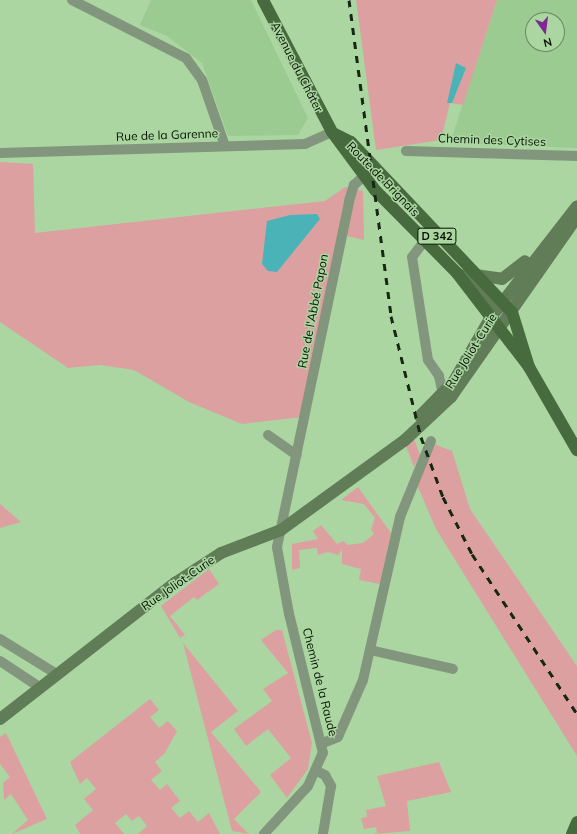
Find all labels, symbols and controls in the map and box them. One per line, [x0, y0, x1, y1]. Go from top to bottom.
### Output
north arrow [525, 12, 565, 52]
street label: Avenue du Châter [268, 19, 326, 115]
text: N [542, 35, 553, 50]
street label: Rue de la Garenne [116, 126, 218, 144]
street label: Chemin des Cytises [438, 131, 546, 149]
street label: Route de Brignais [344, 139, 422, 219]
road number: D 342 [417, 227, 457, 245]
street label: Rue de l'Abbé Papon [295, 253, 331, 369]
street label: Rue Joliot-Curie [442, 311, 500, 391]
street label: Rue Joliot-Curie [139, 552, 217, 614]
street label: Chemin de la Raude [300, 626, 340, 738]

